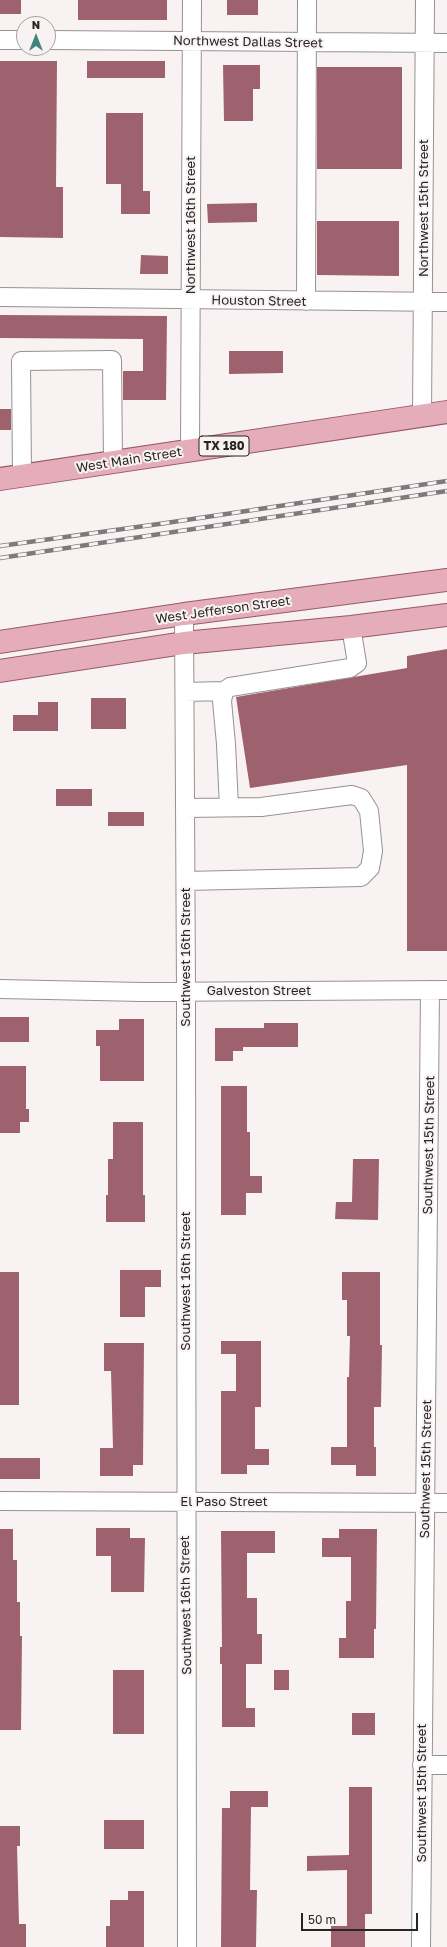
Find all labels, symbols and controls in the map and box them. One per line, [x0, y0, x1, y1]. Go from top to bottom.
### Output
north arrow [16, 16, 56, 56]
text: N [32, 18, 40, 31]
street label: Northwest Dallas Street [173, 33, 323, 51]
street label: Northwest 15th Street [416, 139, 432, 277]
street label: Northwest 16th Street [183, 156, 199, 294]
street label: Houston Street [211, 292, 307, 310]
road number: TX 180 [199, 436, 249, 456]
street label: West Main Street [75, 444, 183, 476]
street label: West Jefferson Street [155, 593, 291, 627]
street label: Southwest 16th Street [178, 887, 194, 1027]
street label: Galveston Street [207, 983, 311, 999]
street label: Southwest 15th Street [420, 1075, 438, 1215]
street label: Southwest 16th Street [178, 1211, 194, 1351]
street label: Southwest 15th Street [417, 1399, 435, 1539]
street label: El Paso Street [180, 1494, 268, 1510]
street label: Southwest 16th Street [177, 1535, 195, 1675]
street label: Southwest 15th Street [414, 1723, 430, 1863]
scale bar [303, 1905, 420, 1931]
text: 50 m [308, 1912, 336, 1927]

